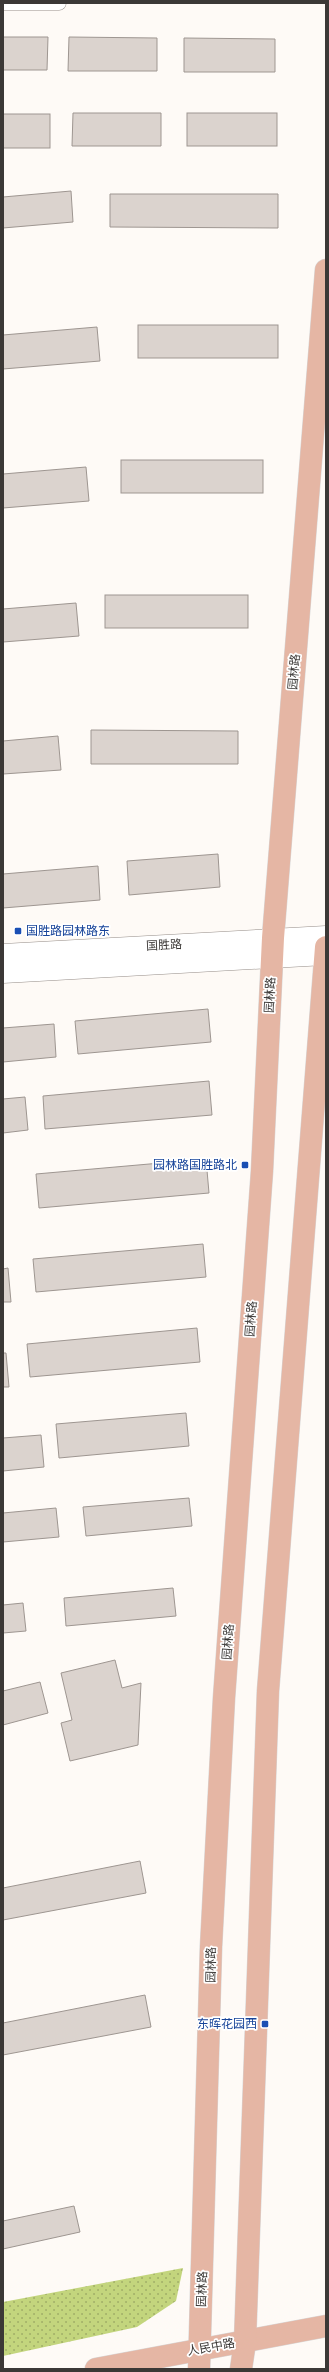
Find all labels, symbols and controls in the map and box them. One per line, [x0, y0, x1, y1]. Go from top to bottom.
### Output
street label: 园林路 [284, 653, 304, 691]
place label: 国胜路园林路东 [26, 923, 110, 939]
marker: 国胜路园林路东 [13, 926, 23, 936]
street label: 国胜路 [146, 936, 182, 954]
street label: 园林路 [261, 977, 279, 1013]
place label: 园林路国胜路北 [153, 1157, 237, 1173]
marker: 园林路国胜路北 [240, 1160, 250, 1170]
street label: 园林路 [242, 1300, 260, 1338]
street label: 园林路 [219, 1623, 237, 1661]
street label: 园林路 [203, 1947, 219, 1983]
place label: 东晖花园西 [197, 2016, 257, 2032]
marker: 东晖花园西 [260, 2019, 270, 2029]
street label: 园林路 [193, 2271, 211, 2307]
street label: 人民中路 [186, 2335, 236, 2359]

